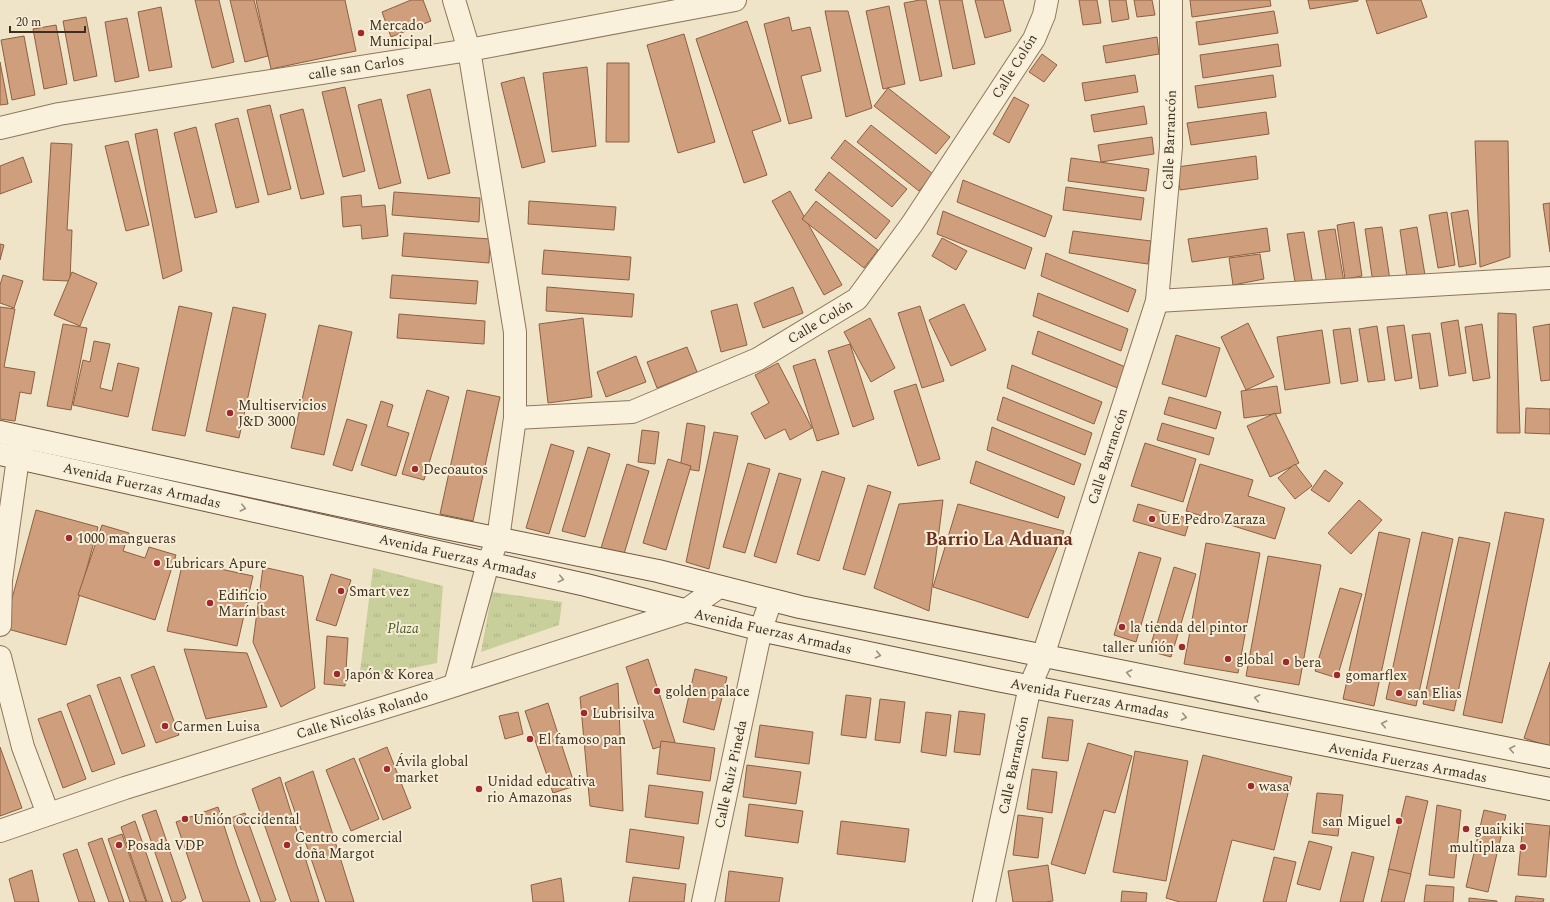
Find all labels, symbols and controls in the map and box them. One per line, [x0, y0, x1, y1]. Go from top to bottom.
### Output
scale bar [10, 8, 85, 34]
text: 20 m [16, 13, 41, 32]
place label: Mercado Municipal [369, 15, 433, 52]
marker: Mercado Municipal [356, 28, 366, 38]
street label: Calle Colón [986, 30, 1043, 103]
street label: calle san Carlos [307, 50, 406, 85]
street label: Calle Barrancón [1157, 90, 1182, 190]
street label: Calle Colón [784, 294, 857, 349]
place label: Multiservicios J&D 3000 [238, 395, 327, 432]
street label: Calle Barrancón [1082, 405, 1133, 507]
marker: Multiservicios J&D 3000 [225, 408, 235, 418]
street label: Avenida Fuerzas Armadas [61, 457, 223, 514]
place label: Decoautos [423, 459, 488, 480]
marker: Decoautos [410, 464, 420, 474]
one-way arrow [240, 504, 246, 512]
place label: UE Pedro Zaraza [1160, 509, 1266, 530]
marker: UE Pedro Zaraza [1147, 514, 1157, 524]
district label: Barrio La Aduana [925, 526, 1074, 553]
place label: 1000 mangueras [77, 528, 176, 549]
street label: Avenida Fuerzas Armadas [377, 528, 539, 585]
marker: 1000 mangueras [64, 533, 74, 543]
place label: Lubricars Apure [165, 553, 267, 574]
marker: Lubricars Apure [152, 558, 162, 568]
one-way arrow [558, 575, 564, 583]
place label: Smart vez [349, 581, 410, 602]
place label: Edificio Marín bast [218, 585, 286, 622]
marker: Smart vez [336, 586, 346, 596]
marker: Edificio Marín bast [205, 598, 215, 608]
street label: Avenida Fuerzas Armadas [692, 603, 854, 660]
place label: la tienda del pintor [1130, 617, 1248, 638]
park label: Plaza [387, 618, 419, 639]
marker: la tienda del pintor [1117, 622, 1127, 632]
place label: taller unión [1102, 637, 1174, 658]
marker: taller unión [1177, 642, 1187, 652]
place label: global [1236, 649, 1274, 670]
one-way arrow [875, 650, 881, 658]
place label: bera [1294, 652, 1321, 673]
marker: global [1223, 654, 1233, 664]
marker: bera [1281, 657, 1291, 667]
place label: Japón & Korea [345, 664, 434, 685]
place label: gomarflex [1345, 665, 1407, 686]
marker: Japón & Korea [332, 669, 342, 679]
one-way arrow [1126, 669, 1132, 677]
marker: gomarflex [1332, 670, 1342, 680]
street label: Avenida Fuerzas Armadas [1009, 673, 1171, 724]
place label: golden palace [665, 681, 750, 702]
place label: san Elias [1407, 683, 1462, 704]
street label: Calle Nicolás Rolando [294, 684, 431, 745]
marker: golden palace [652, 686, 662, 696]
marker: san Elias [1394, 688, 1404, 698]
one-way arrow [1254, 695, 1260, 703]
place label: Lubrisilva [592, 703, 655, 724]
marker: Lubrisilva [579, 708, 589, 718]
one-way arrow [1181, 712, 1187, 721]
street label: Calle Barrancón [993, 714, 1034, 816]
place label: Carmen Luisa [173, 716, 260, 737]
street label: Calle Ruiz Pineda [709, 718, 752, 830]
one-way arrow [1381, 720, 1387, 728]
marker: Carmen Luisa [160, 721, 170, 731]
place label: El famoso pan [538, 729, 626, 750]
marker: El famoso pan [525, 734, 535, 744]
street label: Avenida Fuerzas Armadas [1327, 737, 1489, 788]
one-way arrow [1509, 745, 1515, 754]
place label: Ávila global market [395, 751, 468, 788]
marker: Ávila global market [382, 764, 392, 774]
place label: Unidad educativa rio Amazonas [487, 771, 596, 808]
place label: wasa [1258, 776, 1289, 797]
marker: wasa [1246, 781, 1256, 791]
marker: Unidad educativa rio Amazonas [474, 784, 484, 794]
place label: Unión occidental [193, 809, 300, 830]
place label: san Miguel [1322, 811, 1391, 832]
marker: Unión occidental [180, 814, 190, 824]
marker: san Miguel [1394, 816, 1404, 826]
place label: guaikiki [1474, 819, 1525, 840]
marker: guaikiki [1461, 824, 1471, 834]
place label: Centro comercial doña Margot [295, 827, 402, 864]
place label: Posada VDP [127, 835, 204, 856]
place label: multiplaza [1449, 837, 1515, 858]
marker: Posada VDP [114, 840, 124, 850]
marker: Centro comercial doña Margot [282, 840, 292, 850]
marker: multiplaza [1518, 842, 1528, 852]

